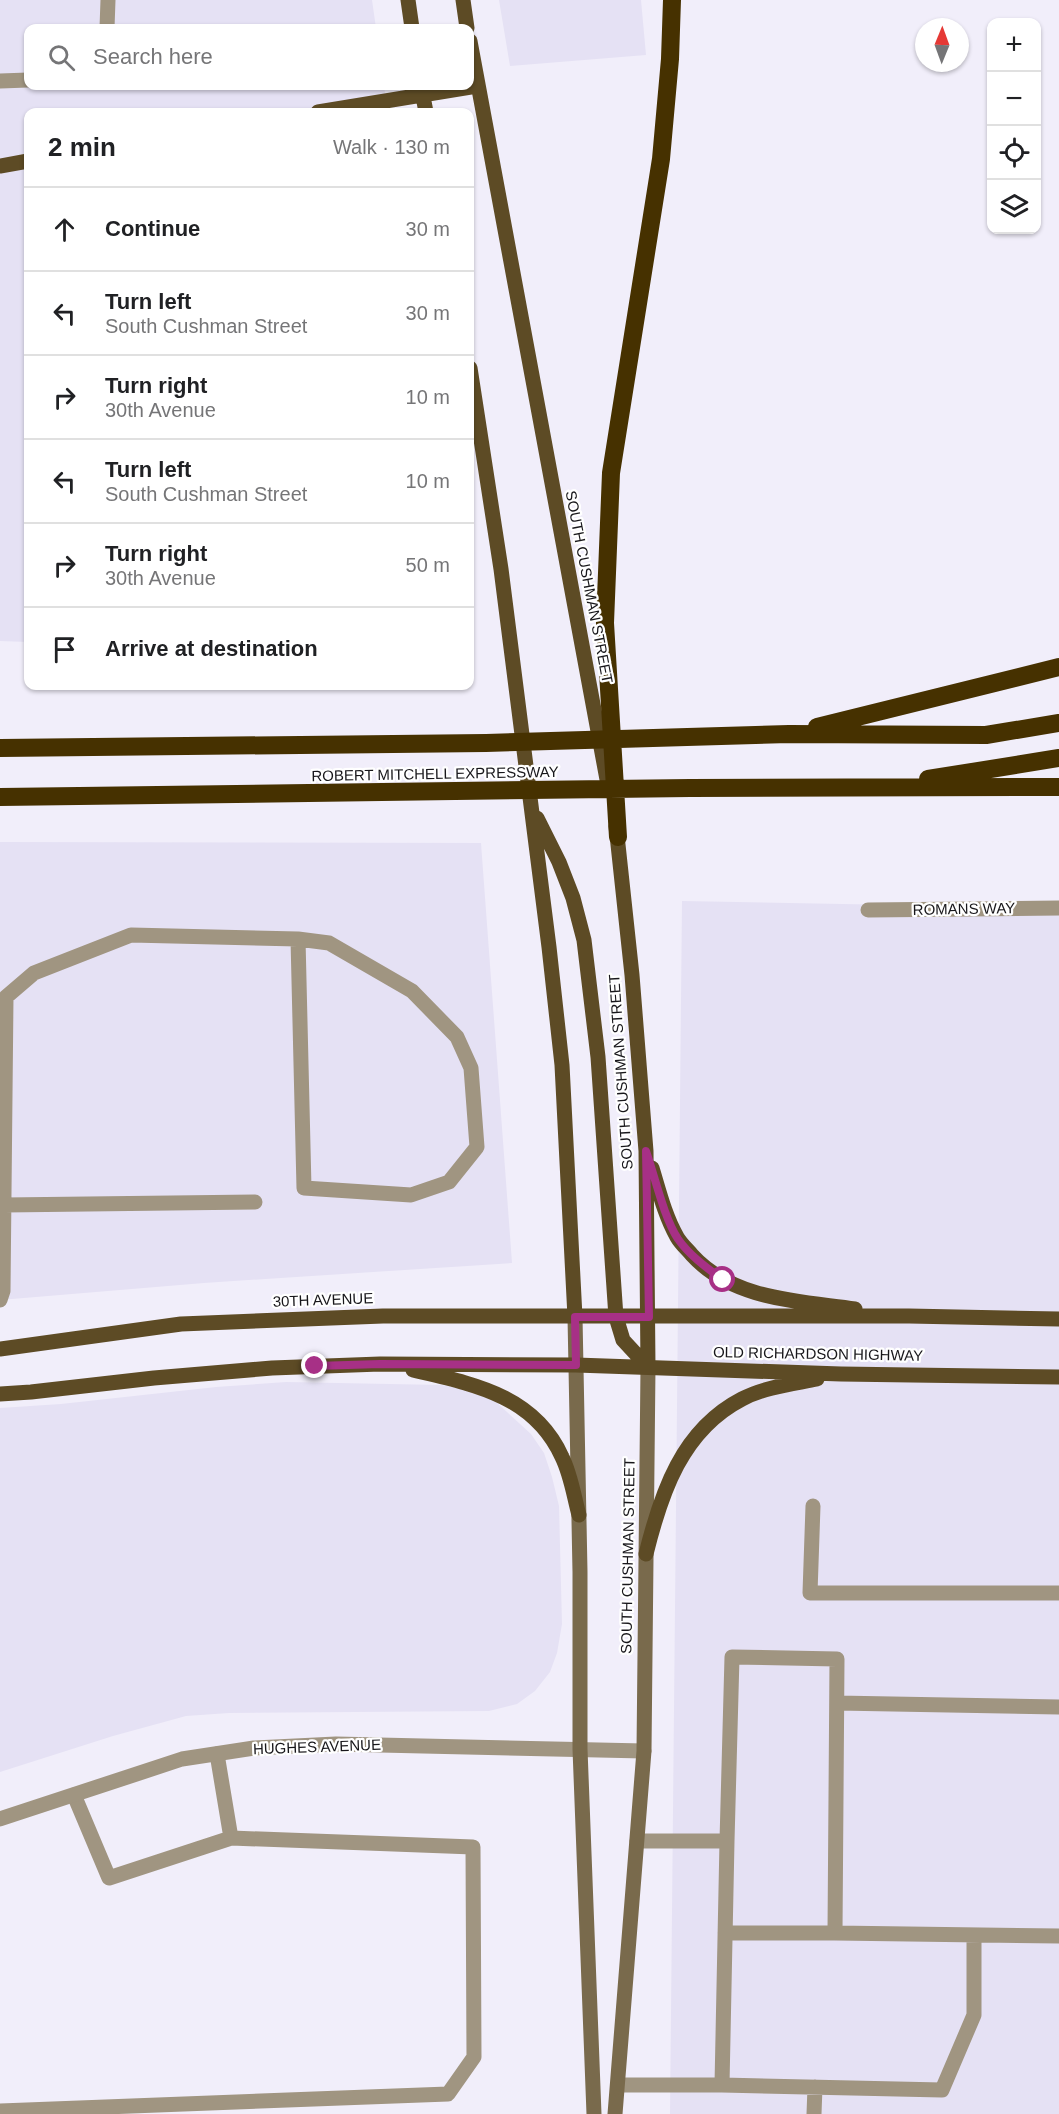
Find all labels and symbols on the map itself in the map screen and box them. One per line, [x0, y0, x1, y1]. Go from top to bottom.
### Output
north arrow [915, 18, 969, 72]
street label: SOUTH CUSHMAN STREET [562, 489, 617, 685]
street label: ROBERT MITCHELL EXPRESSWAY [311, 763, 559, 784]
street label: ROMANS WAY [913, 899, 1015, 918]
street label: SOUTH CUSHMAN STREET [605, 974, 636, 1170]
route start [709, 1266, 735, 1292]
street label: 30TH AVENUE [272, 1289, 374, 1310]
street label: OLD RICHARDSON HIGHWAY [713, 1343, 923, 1364]
route end [301, 1352, 327, 1378]
street label: SOUTH CUSHMAN STREET [617, 1458, 638, 1654]
street label: HUGHES AVENUE [253, 1736, 381, 1757]

